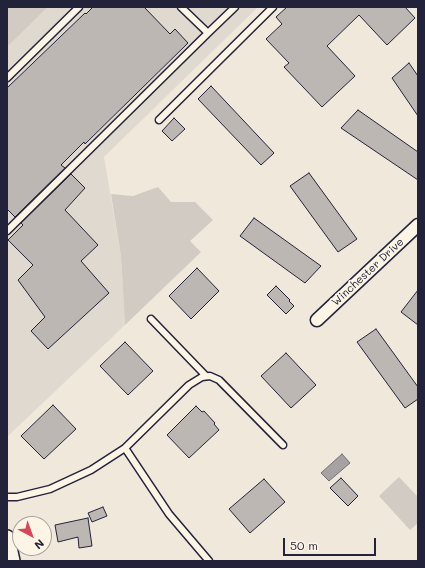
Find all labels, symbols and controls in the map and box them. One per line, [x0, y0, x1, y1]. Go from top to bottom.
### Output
street label: Winchester Drive [329, 235, 407, 309]
north arrow [12, 516, 52, 556]
scale bar [285, 530, 378, 556]
text: N [31, 536, 48, 553]
text: 50 m [290, 537, 318, 553]

